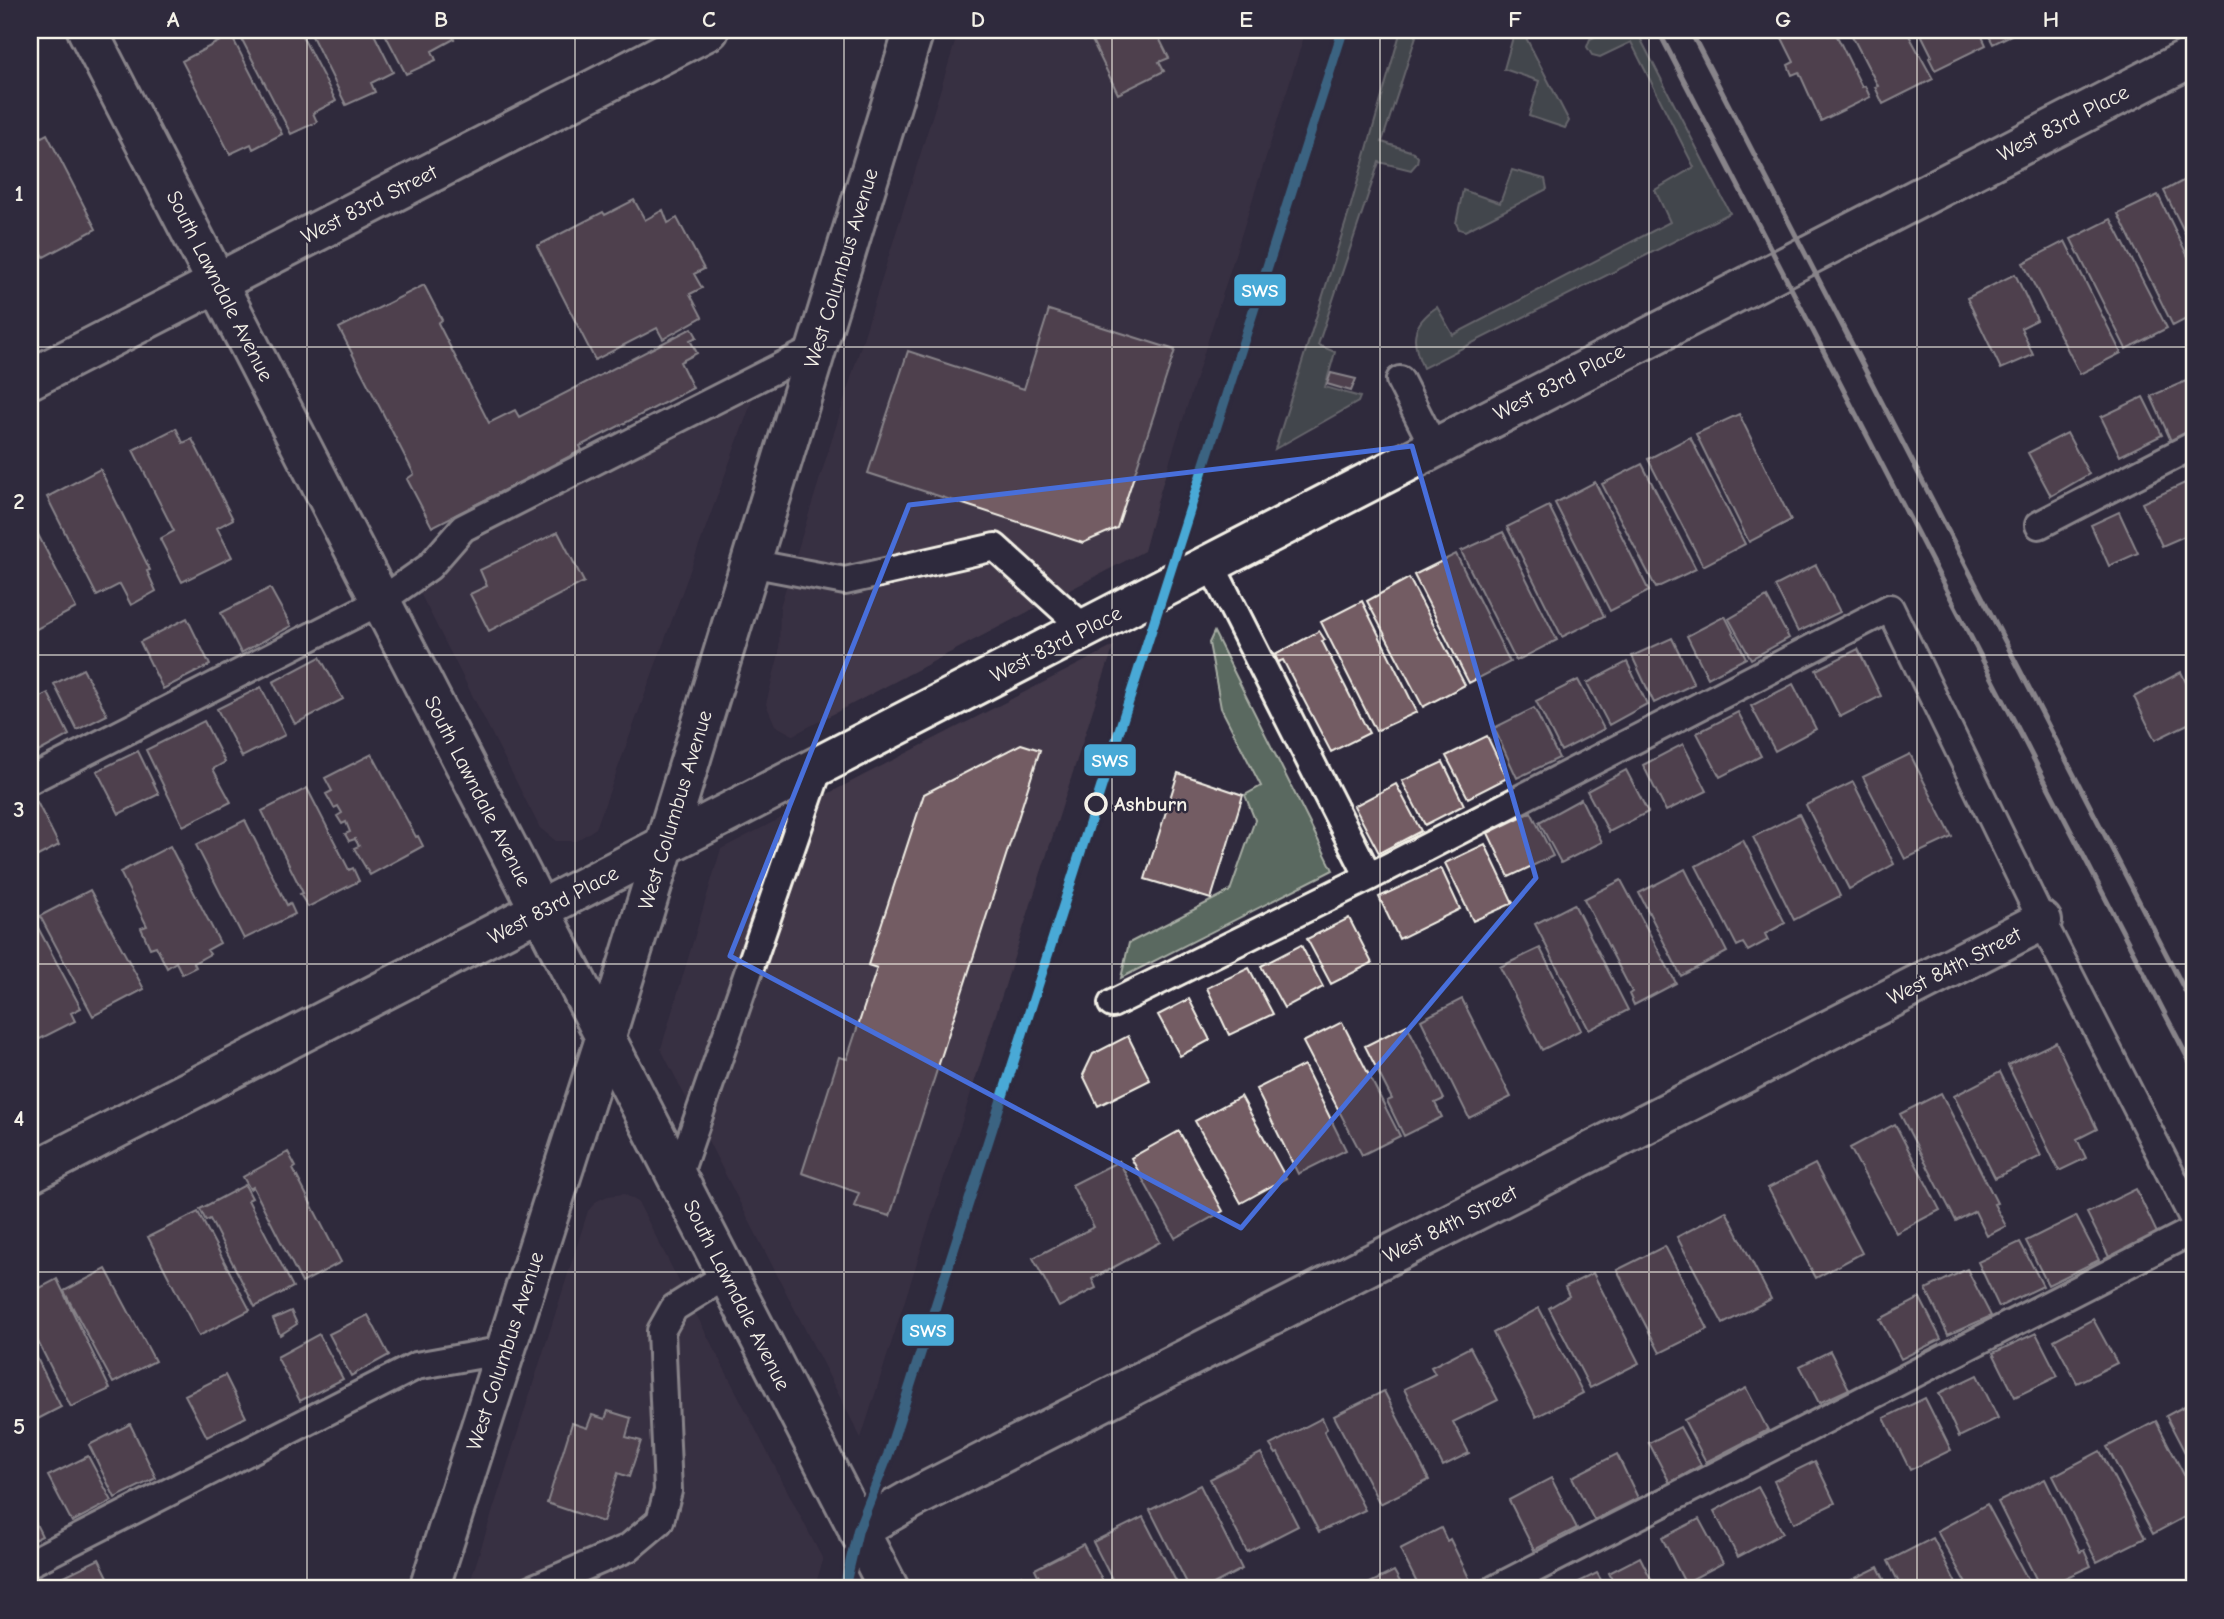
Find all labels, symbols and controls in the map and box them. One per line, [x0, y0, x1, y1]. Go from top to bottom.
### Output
text: A [167, 6, 180, 33]
text: B [434, 6, 448, 33]
text: C [702, 6, 716, 33]
text: D [971, 6, 985, 33]
text: E [1239, 6, 1253, 33]
text: F [1508, 6, 1522, 33]
text: G [1775, 6, 1791, 33]
text: H [2043, 6, 2059, 33]
street label: West 83rd Place [1993, 80, 2133, 166]
street label: West 83rd Street [297, 159, 442, 249]
street label: West Columbus Avenue [799, 165, 883, 371]
text: 1 [14, 180, 24, 207]
street label: South Lawndale Avenue [161, 187, 279, 385]
line badge: SWS [1233, 273, 1287, 307]
text: SWS [1242, 280, 1278, 302]
street label: West 83rd Place [1489, 339, 1629, 425]
text: 2 [13, 488, 25, 515]
street label: West 83rd Place [986, 601, 1126, 687]
street label: South Lawndale Avenue [419, 692, 537, 890]
street label: West Columbus Avenue [633, 707, 717, 913]
line badge: SWS [1083, 743, 1137, 777]
text: SWS [1092, 750, 1128, 772]
place label: Ashburn [1114, 792, 1187, 816]
marker: Ashburn [1085, 793, 1107, 815]
text: 3 [13, 796, 25, 823]
street label: West 83rd Place [484, 861, 622, 949]
street label: West 84th Street [1883, 922, 2026, 1010]
text: 4 [14, 1105, 25, 1132]
street label: West 84th Street [1379, 1180, 1522, 1268]
street label: South Lawndale Avenue [678, 1196, 796, 1394]
street label: West Columbus Avenue [462, 1249, 548, 1453]
line badge: SWS [901, 1313, 955, 1347]
text: SWS [910, 1320, 946, 1342]
text: 5 [13, 1413, 25, 1440]

